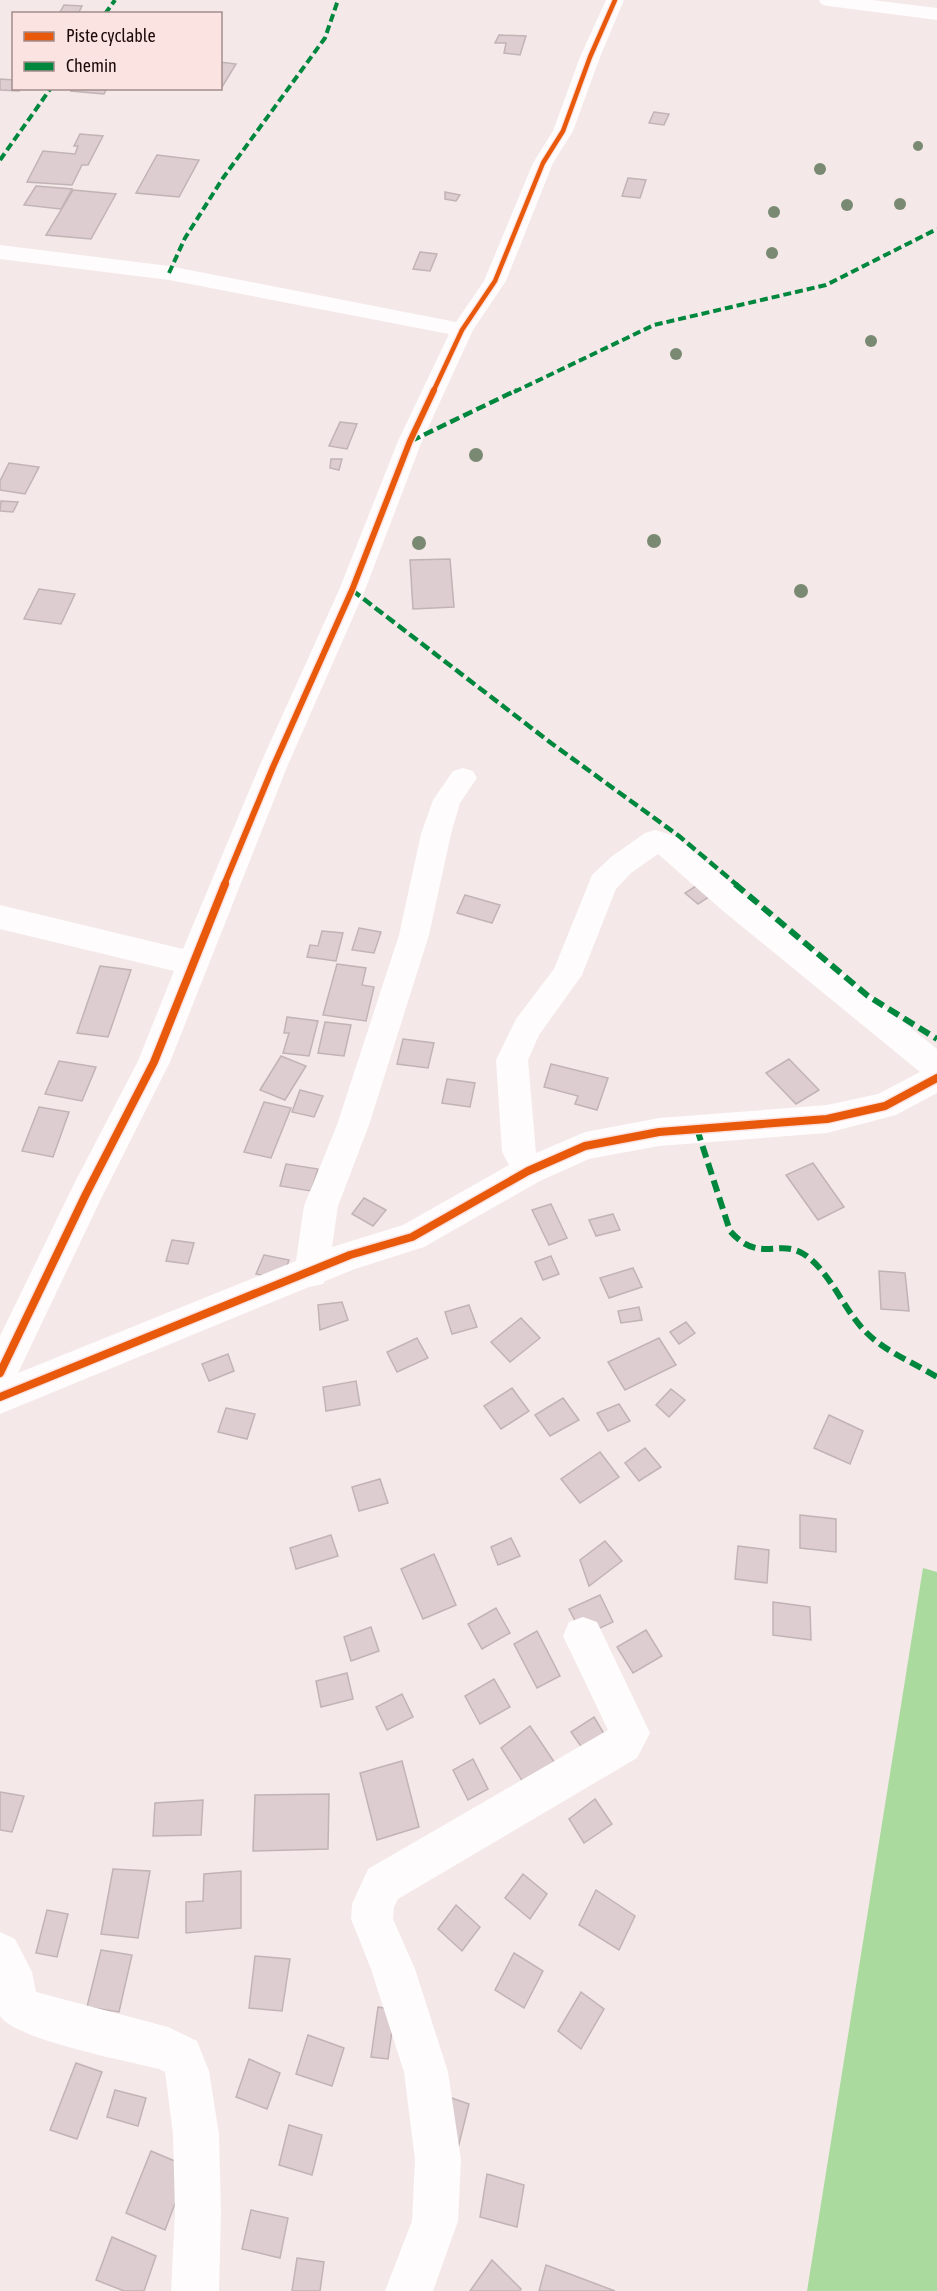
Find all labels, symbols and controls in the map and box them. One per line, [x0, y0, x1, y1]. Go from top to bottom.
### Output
legend [12, 12, 222, 90]
text: Piste cyclable [66, 25, 156, 46]
text: Chemin [66, 55, 117, 76]

